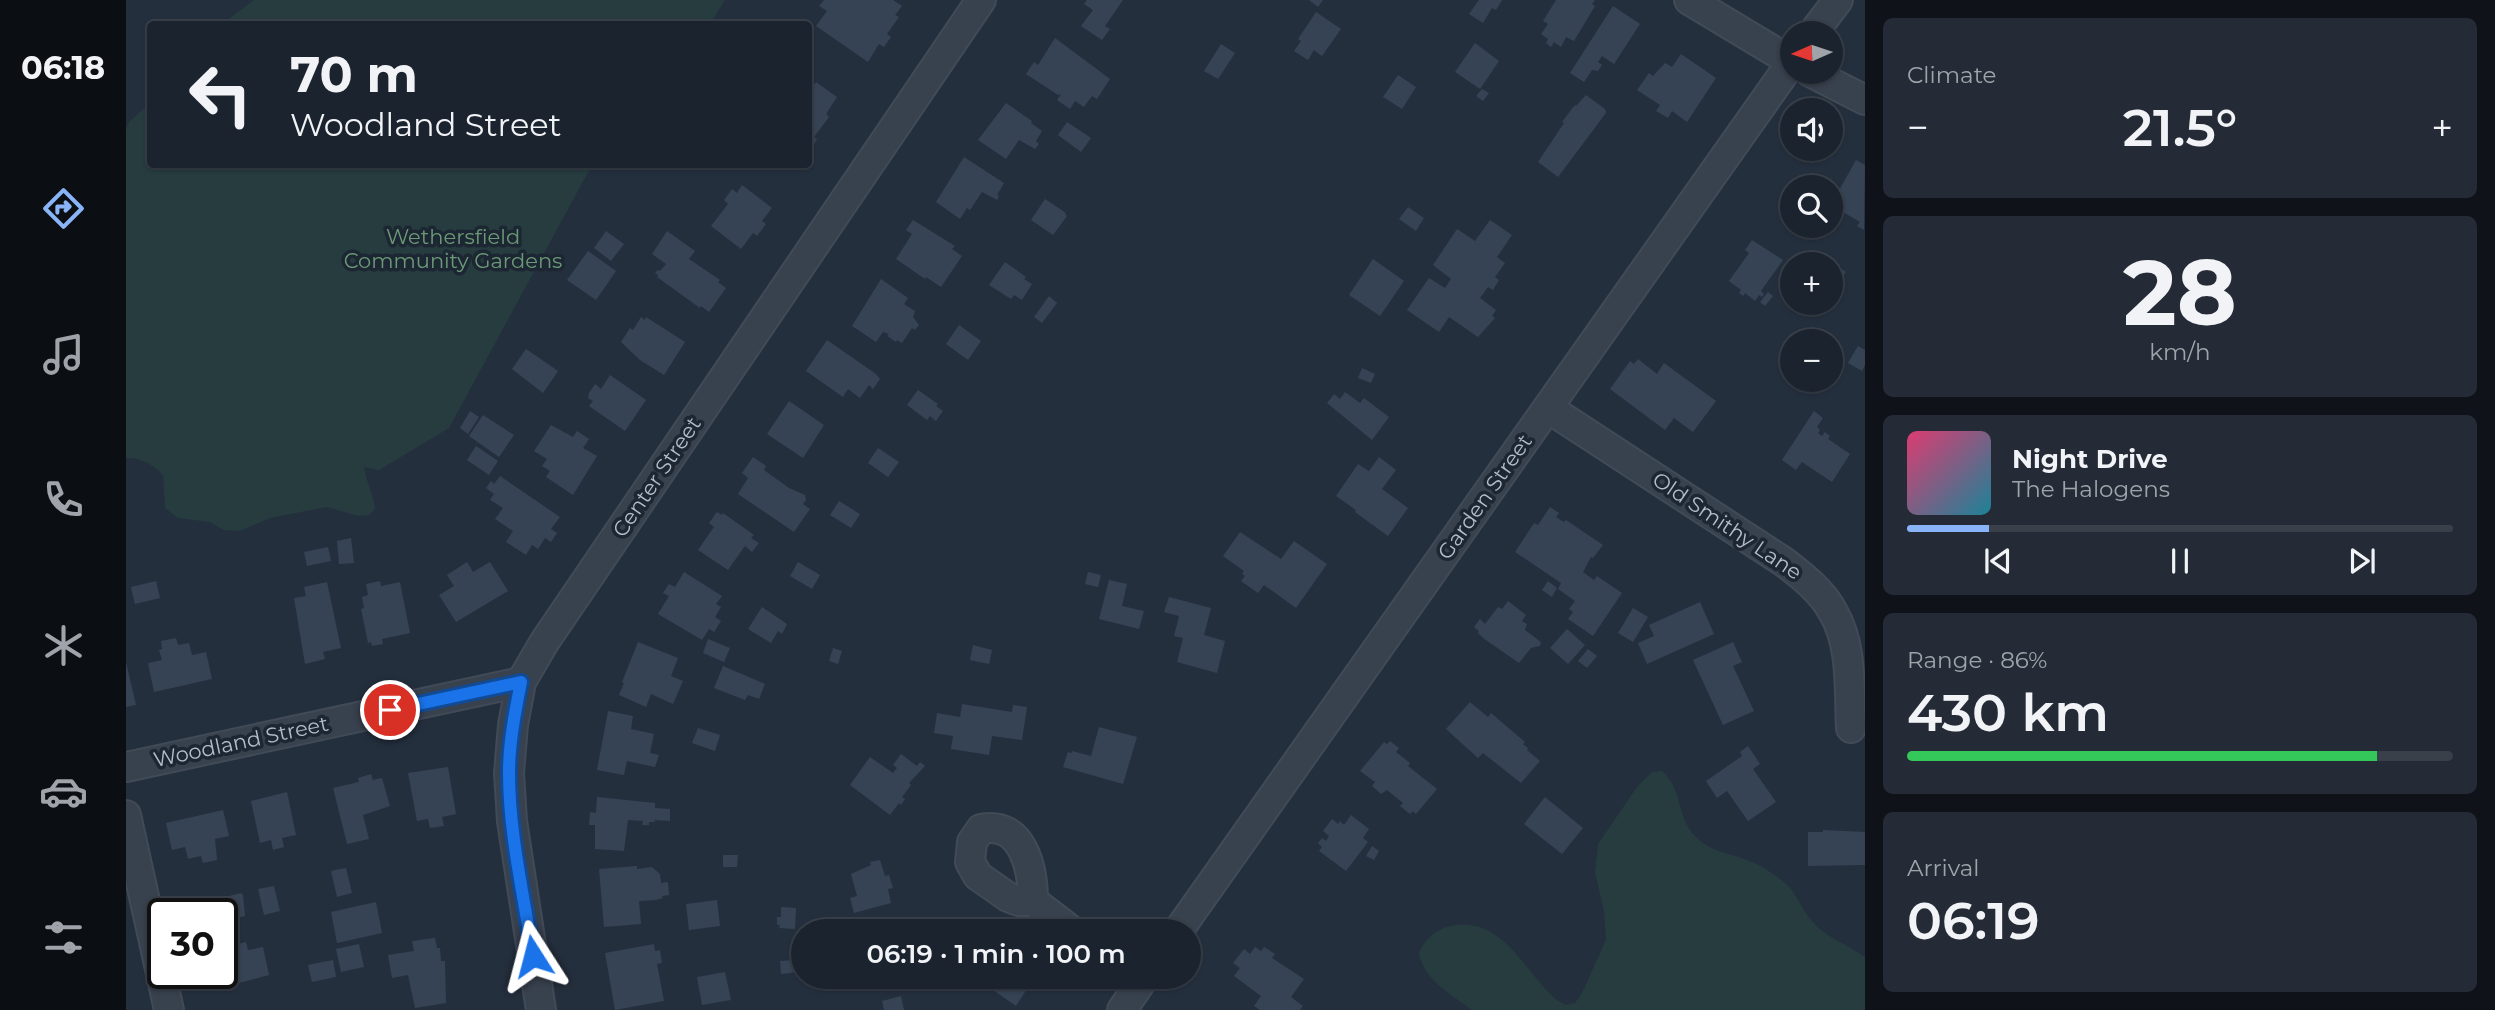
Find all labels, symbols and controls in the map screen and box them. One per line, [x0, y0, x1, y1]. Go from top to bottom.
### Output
north arrow [1780, 21, 1843, 84]
map controls [1780, 21, 1843, 392]
text: 70 m [290, 45, 418, 104]
text: 06:18 [21, 48, 105, 87]
icon: left [175, 49, 266, 140]
text: Climate [1907, 61, 1996, 89]
text: 21.5° [2123, 96, 2237, 159]
button: sound [1780, 98, 1843, 161]
text: − [1907, 104, 1929, 151]
text: + [2431, 104, 2453, 151]
text: Woodland Street [290, 105, 562, 144]
button: search [1780, 175, 1843, 238]
icon: directions [39, 184, 88, 233]
park label: Wethersfield Community Gardens [344, 224, 562, 273]
text: 28 [2123, 237, 2237, 348]
button: + [1780, 252, 1843, 315]
button: − [1780, 329, 1843, 392]
icon: music [39, 330, 88, 379]
text: km/h [2149, 338, 2211, 366]
street label: Center Street [607, 412, 706, 542]
street label: Garden Street [1432, 429, 1537, 564]
text: Night Drive [2012, 443, 2168, 475]
street label: Old Smithy Lane [1648, 466, 1807, 585]
icon: phone [39, 475, 88, 524]
text: The Halogens [2012, 475, 2170, 503]
icon: previous [1979, 542, 2017, 580]
icon: pause [2161, 542, 2199, 580]
icon: next [2343, 542, 2381, 580]
icon: climate [39, 621, 88, 670]
text: Range · 86% [1907, 646, 2047, 674]
pin [360, 680, 420, 740]
text: 430 km [1907, 681, 2109, 744]
icon: arrive [371, 691, 409, 729]
street label: Woodland Street [151, 711, 331, 772]
icon: car [39, 767, 88, 816]
text: Arrival [1907, 854, 1980, 882]
text: 06:19 [1907, 889, 2040, 952]
speed limit sign: 30 [147, 898, 238, 989]
icon: filters [39, 913, 88, 962]
position arrow [496, 919, 570, 993]
text: 06:19 · 1 min · 100 m [866, 938, 1126, 970]

